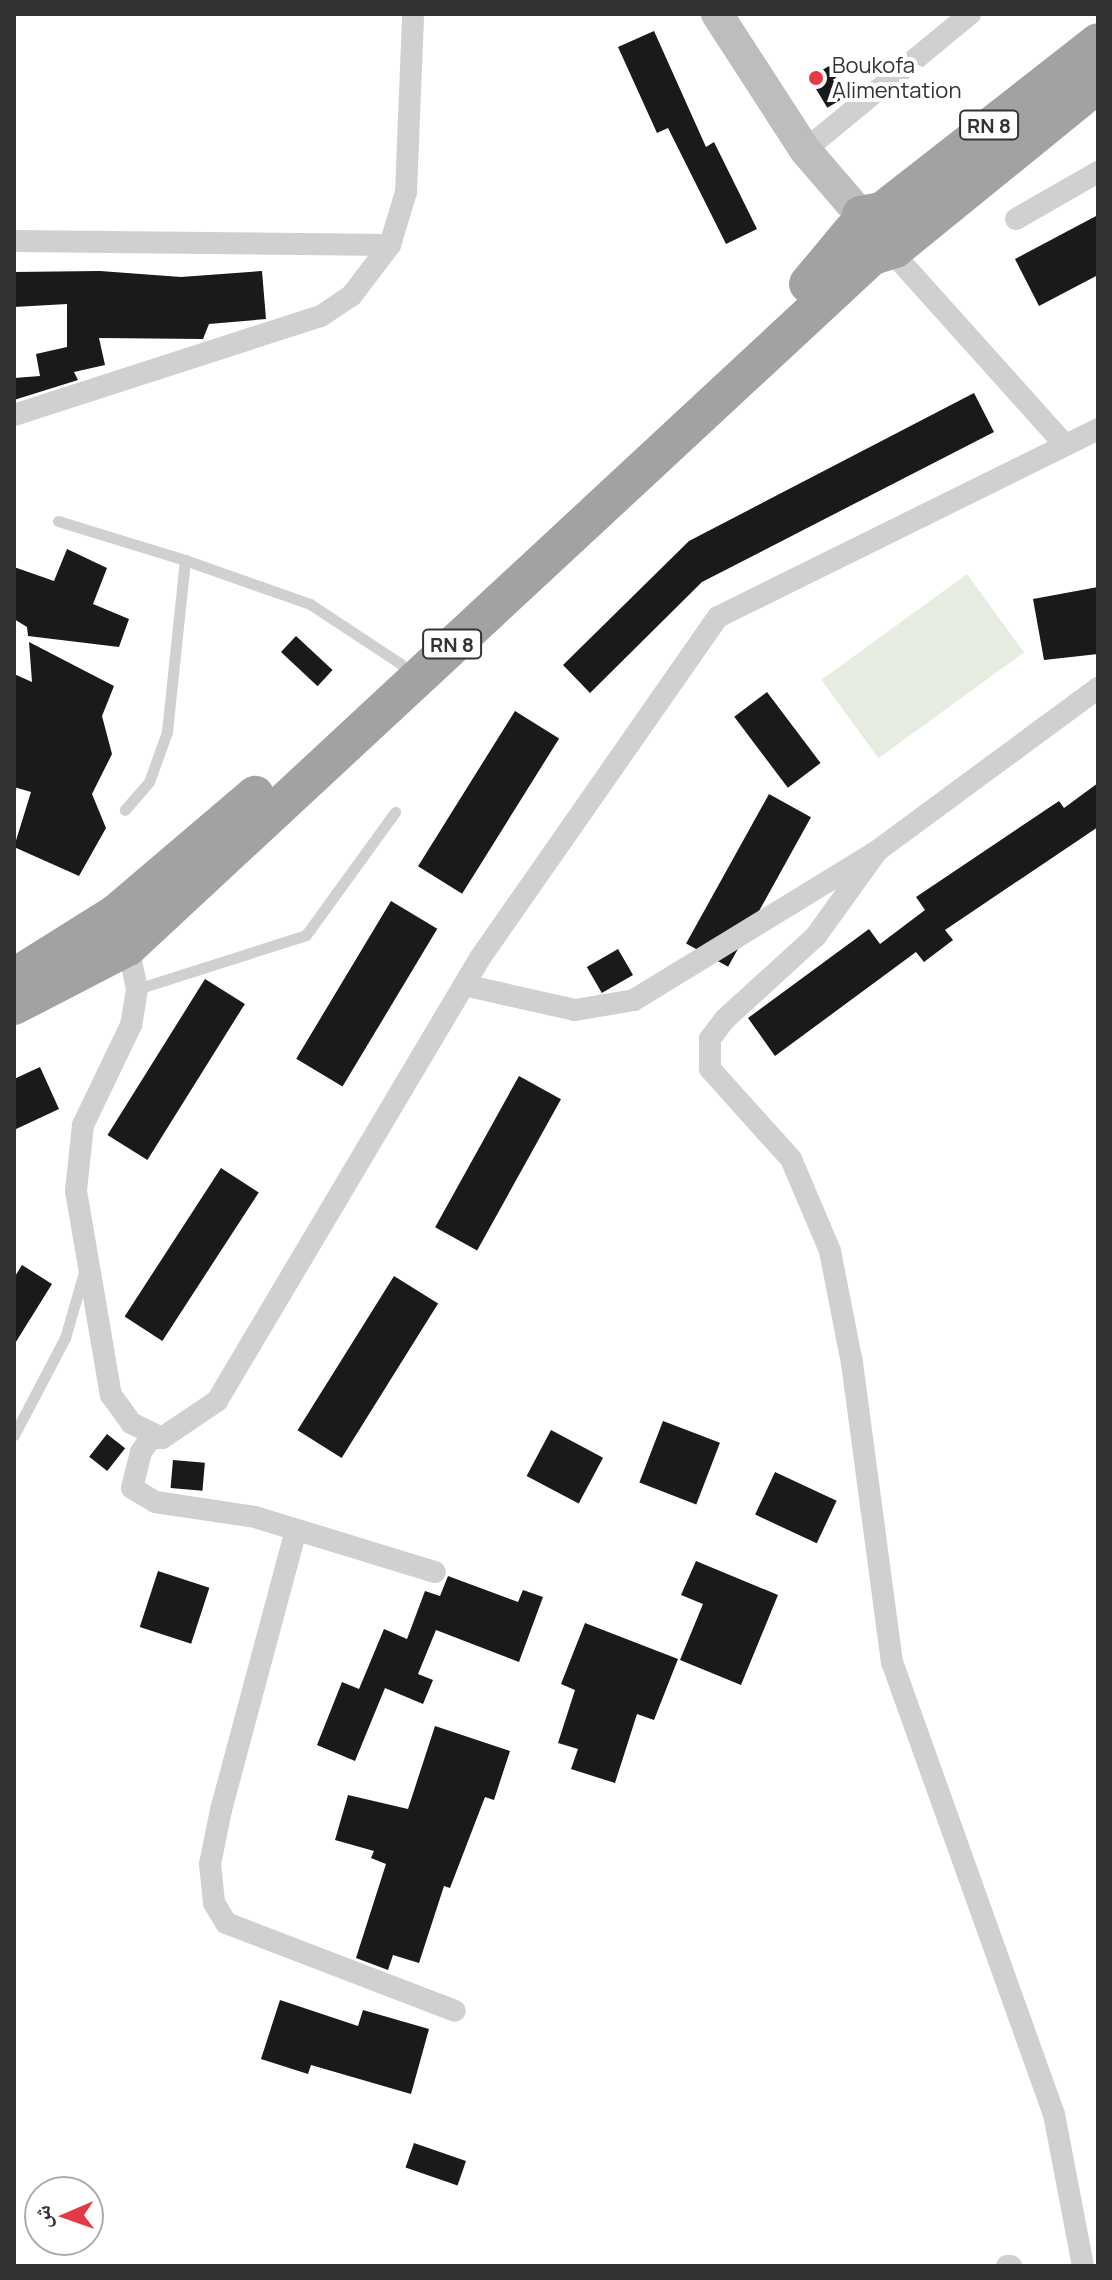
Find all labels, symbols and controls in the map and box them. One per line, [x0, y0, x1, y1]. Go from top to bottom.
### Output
place label: Boukofa Alimentation [832, 52, 961, 104]
marker: Boukofa Alimentation [807, 69, 825, 87]
road number: RN 8 [959, 109, 1019, 141]
road number: RN 8 [422, 628, 482, 660]
north arrow [24, 2176, 104, 2256]
text: ش [27, 2205, 57, 2229]

